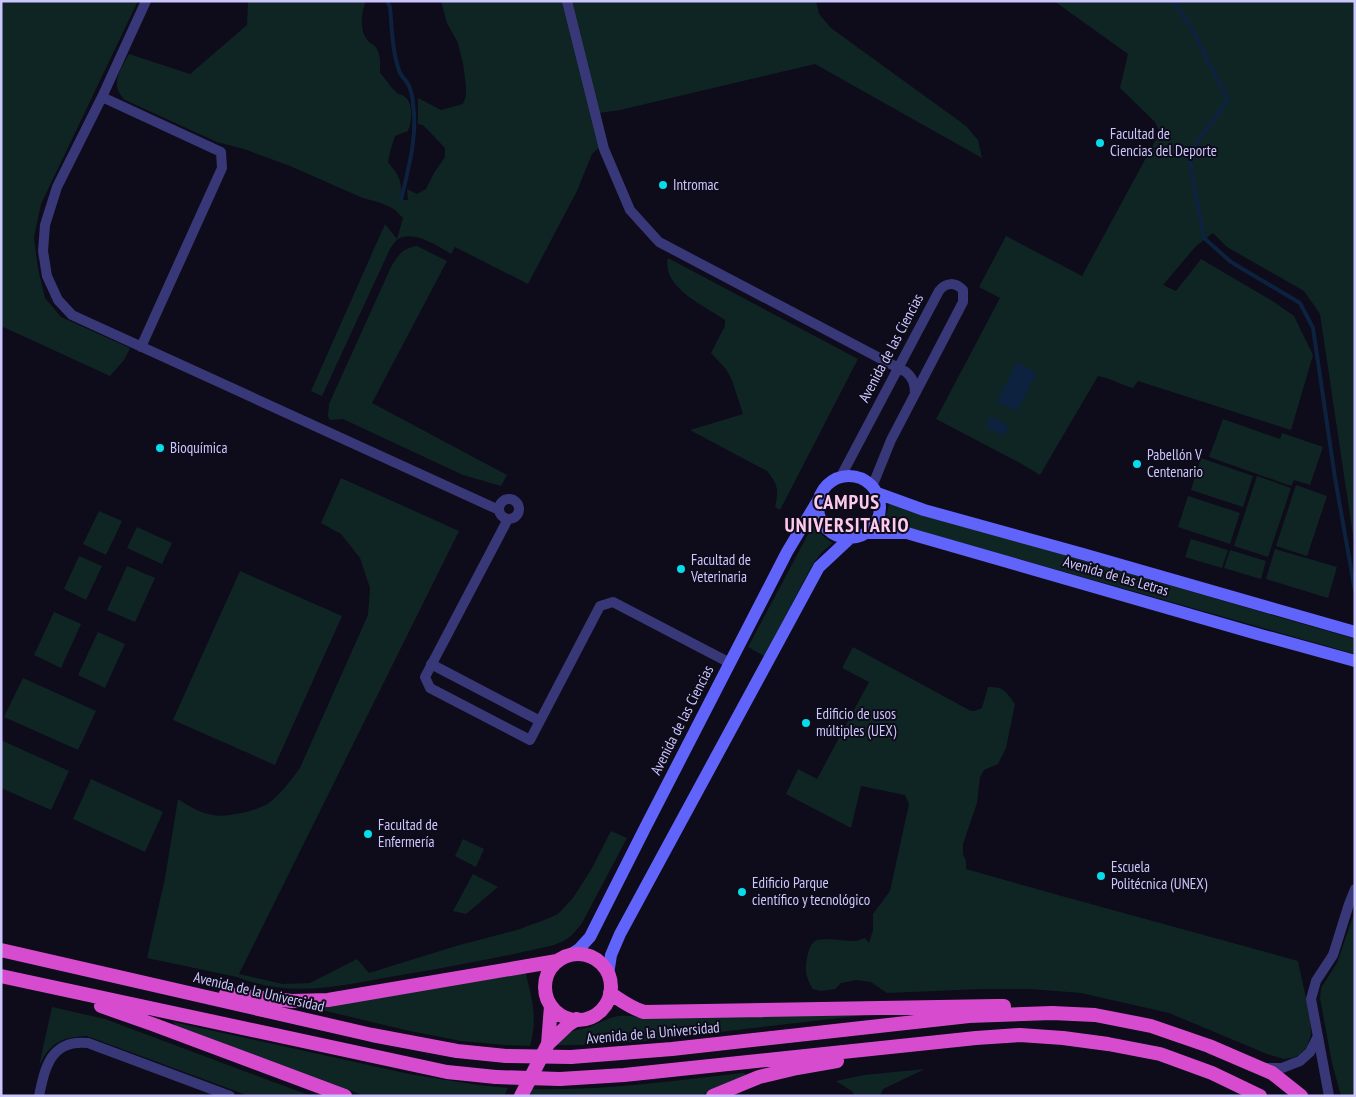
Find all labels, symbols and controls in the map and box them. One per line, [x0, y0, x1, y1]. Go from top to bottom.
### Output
place label: Facultad de Ciencias del Deporte [1110, 124, 1217, 160]
marker: Facultad de Ciencias del Deporte [1094, 137, 1106, 149]
place label: Intromac [673, 175, 720, 194]
marker: Intromac [657, 179, 669, 191]
street label: Avenida de las Ciencias [854, 290, 927, 405]
place label: Bioquímica [170, 438, 227, 457]
marker: Bioquímica [154, 442, 166, 454]
place label: Pabellón V Centenario [1147, 445, 1203, 481]
marker: Pabellón V Centenario [1131, 458, 1143, 470]
district label: CAMPUS UNIVERSITARIO [784, 489, 910, 538]
place label: Facultad de Veterinaria [690, 550, 751, 586]
street label: Avenida de las Letras [1061, 551, 1171, 600]
marker: Facultad de Veterinaria [675, 563, 687, 575]
street label: Avenida de las Ciencias [646, 662, 717, 778]
place label: Edificio de usos múltiples (UEX) [816, 704, 897, 740]
marker: Edificio de usos múltiples (UEX) [800, 717, 812, 729]
place label: Facultad de Enfermería [378, 815, 438, 851]
marker: Facultad de Enfermería [362, 828, 374, 840]
place label: Escuela Politécnica (UNEX) [1111, 857, 1208, 893]
marker: Escuela Politécnica (UNEX) [1095, 870, 1107, 882]
place label: Edificio Parque científico y tecnológico [752, 873, 870, 909]
marker: Edificio Parque científico y tecnológico [736, 886, 748, 898]
street label: Avenida de la Universidad [192, 967, 326, 1016]
street label: Avenida de la Universidad [585, 1017, 720, 1048]

